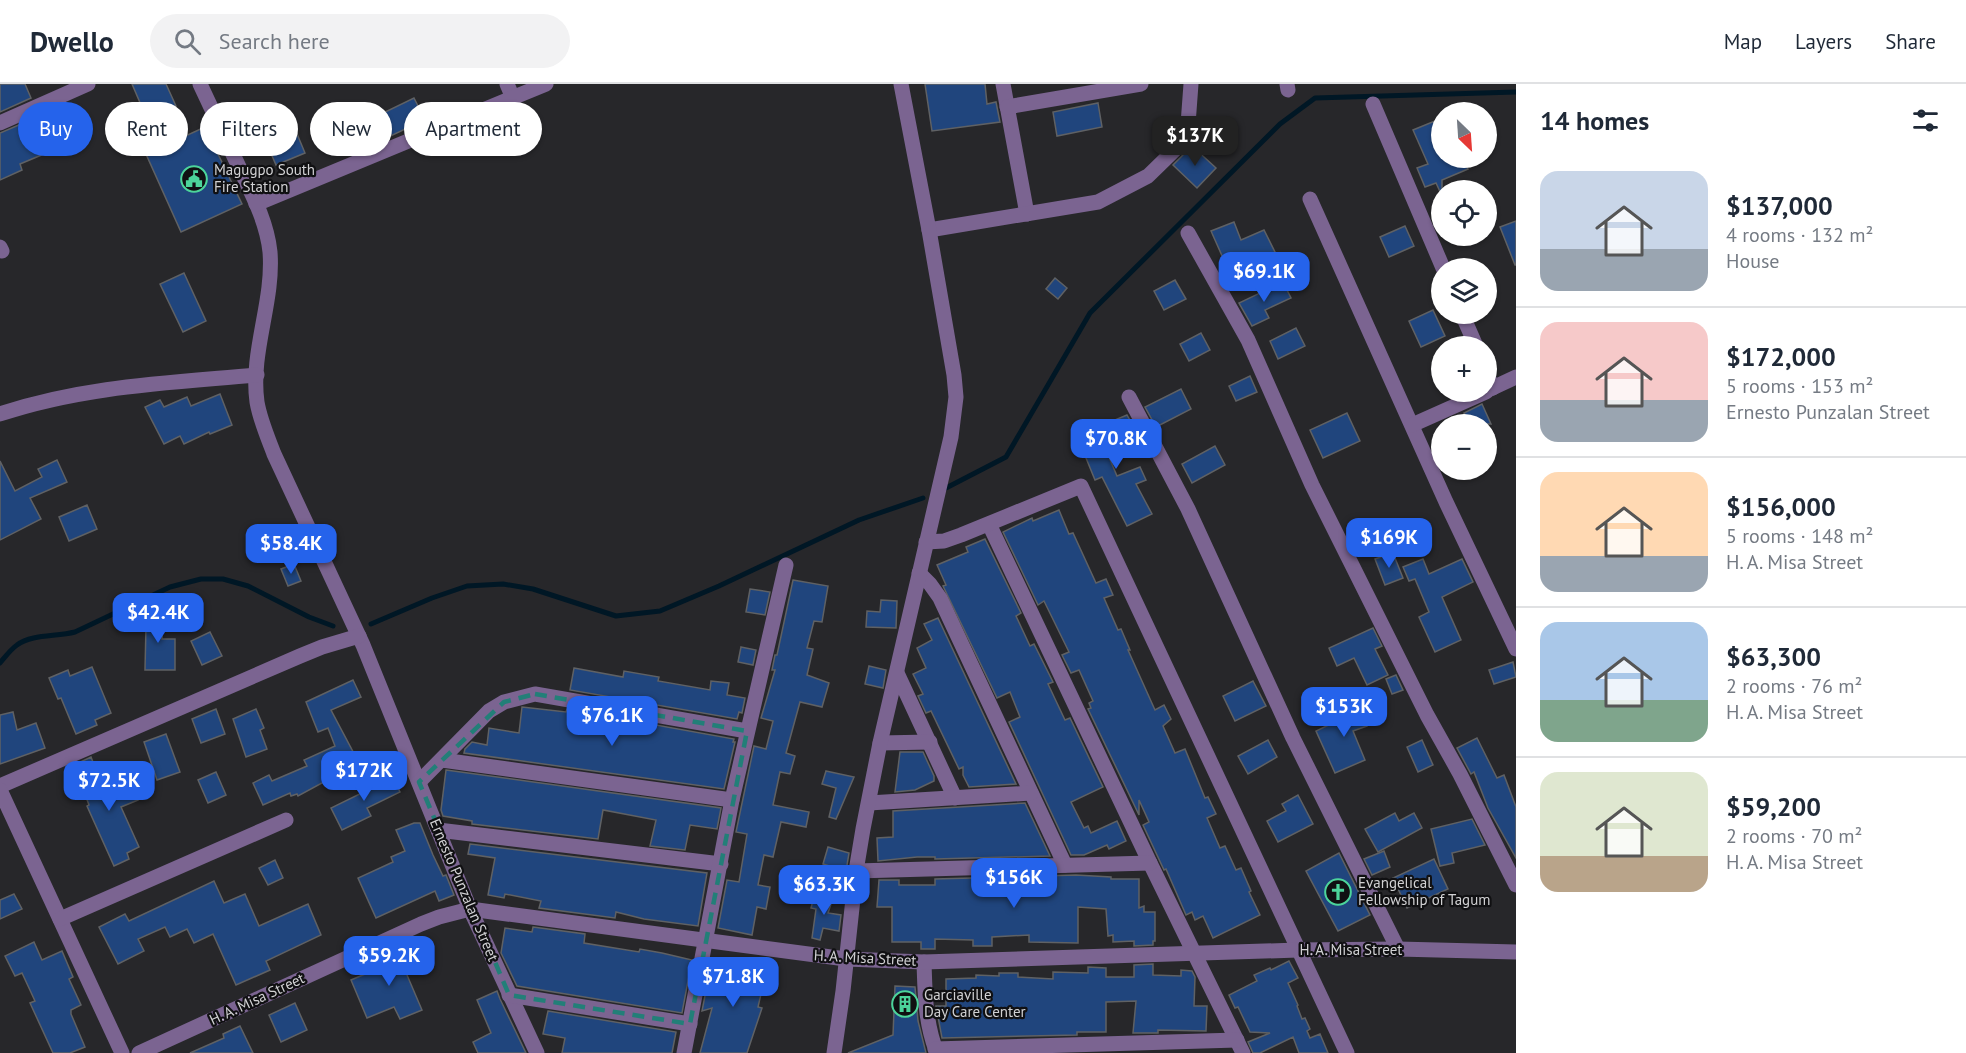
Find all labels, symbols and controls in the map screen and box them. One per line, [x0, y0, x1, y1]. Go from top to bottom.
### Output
search box [150, 14, 570, 68]
text: Dwello [30, 23, 114, 60]
icon: search [171, 25, 204, 58]
text: Search here [219, 27, 330, 55]
text: Map [1724, 28, 1762, 55]
text: Layers [1795, 28, 1852, 55]
text: Share [1885, 28, 1936, 55]
chip: Buy [18, 102, 93, 156]
chip: Rent [105, 102, 188, 156]
chip: Filters [200, 102, 298, 156]
chip: New [310, 102, 392, 156]
chip: Apartment [404, 102, 542, 156]
north arrow [1431, 102, 1497, 168]
map controls [1431, 102, 1497, 480]
text: 14 homes [1540, 104, 1649, 137]
icon: filters [1909, 104, 1942, 137]
pin: $137K [1153, 116, 1237, 167]
text: $137K [1166, 122, 1224, 148]
place label: Magugpo South Fire Station [214, 160, 315, 196]
public building icon: Magugpo South Fire Station [179, 164, 209, 194]
button: locate [1431, 180, 1497, 246]
text: $137,000 [1726, 189, 1833, 222]
icon: home [1588, 195, 1660, 267]
text: 4 rooms · 132 m² [1726, 222, 1873, 248]
text: House [1726, 248, 1780, 274]
pin: $69.1K [1215, 252, 1313, 303]
text: $69.1K [1233, 258, 1295, 284]
button: layers [1431, 258, 1497, 324]
button: + [1431, 336, 1497, 402]
text: $172,000 [1726, 340, 1836, 373]
icon: home [1588, 346, 1660, 418]
text: 5 rooms · 153 m² [1726, 373, 1873, 399]
text: Ernesto Punzalan Street [1726, 399, 1930, 425]
button: − [1431, 414, 1497, 480]
pin: $70.8K [1067, 419, 1165, 470]
text: $70.8K [1085, 425, 1147, 451]
text: $156,000 [1726, 490, 1836, 523]
icon: home [1588, 496, 1660, 568]
pin: $169K [1347, 518, 1431, 569]
text: 5 rooms · 148 m² [1726, 523, 1873, 549]
pin: $58.4K [242, 524, 340, 575]
text: $169K [1360, 524, 1418, 550]
text: $58.4K [260, 530, 322, 556]
text: H. A. Misa Street [1726, 549, 1863, 575]
pin: $42.4K [109, 593, 207, 644]
text: $42.4K [127, 599, 189, 625]
text: $63,300 [1726, 640, 1821, 673]
icon: home [1588, 646, 1660, 718]
text: 2 rooms · 76 m² [1726, 673, 1862, 699]
pin: $153K [1302, 687, 1386, 738]
text: $153K [1315, 693, 1373, 719]
pin: $76.1K [563, 696, 661, 747]
text: H. A. Misa Street [1726, 699, 1863, 725]
text: $76.1K [581, 702, 643, 728]
pin: $172K [322, 751, 406, 802]
text: $172K [335, 757, 393, 783]
pin: $72.5K [60, 761, 158, 812]
text: $72.5K [78, 767, 140, 793]
text: $59,200 [1726, 790, 1821, 823]
icon: home [1588, 796, 1660, 868]
street label: Ernesto Punzalan Street [426, 816, 503, 964]
text: 2 rooms · 70 m² [1726, 823, 1862, 849]
text: H. A. Misa Street [1726, 849, 1863, 875]
pin: $156K [972, 858, 1056, 909]
text: $156K [985, 864, 1043, 890]
pin: $63.3K [775, 865, 873, 916]
text: $63.3K [793, 871, 855, 897]
place label: Evangelical Fellowship of Tagum [1358, 873, 1490, 909]
church icon: Evangelical Fellowship of Tagum [1323, 877, 1353, 907]
pin: $59.2K [340, 936, 438, 987]
street label: H. A. Misa Street [1300, 940, 1402, 959]
text: $59.2K [358, 942, 420, 968]
street label: H. A. Misa Street [813, 945, 917, 970]
pin: $71.8K [684, 957, 782, 1008]
text: $71.8K [702, 963, 764, 989]
street label: H. A. Misa Street [206, 968, 307, 1029]
place label: Garciaville Day Care Center [924, 985, 1026, 1021]
building icon: Garciaville Day Care Center [890, 989, 920, 1019]

